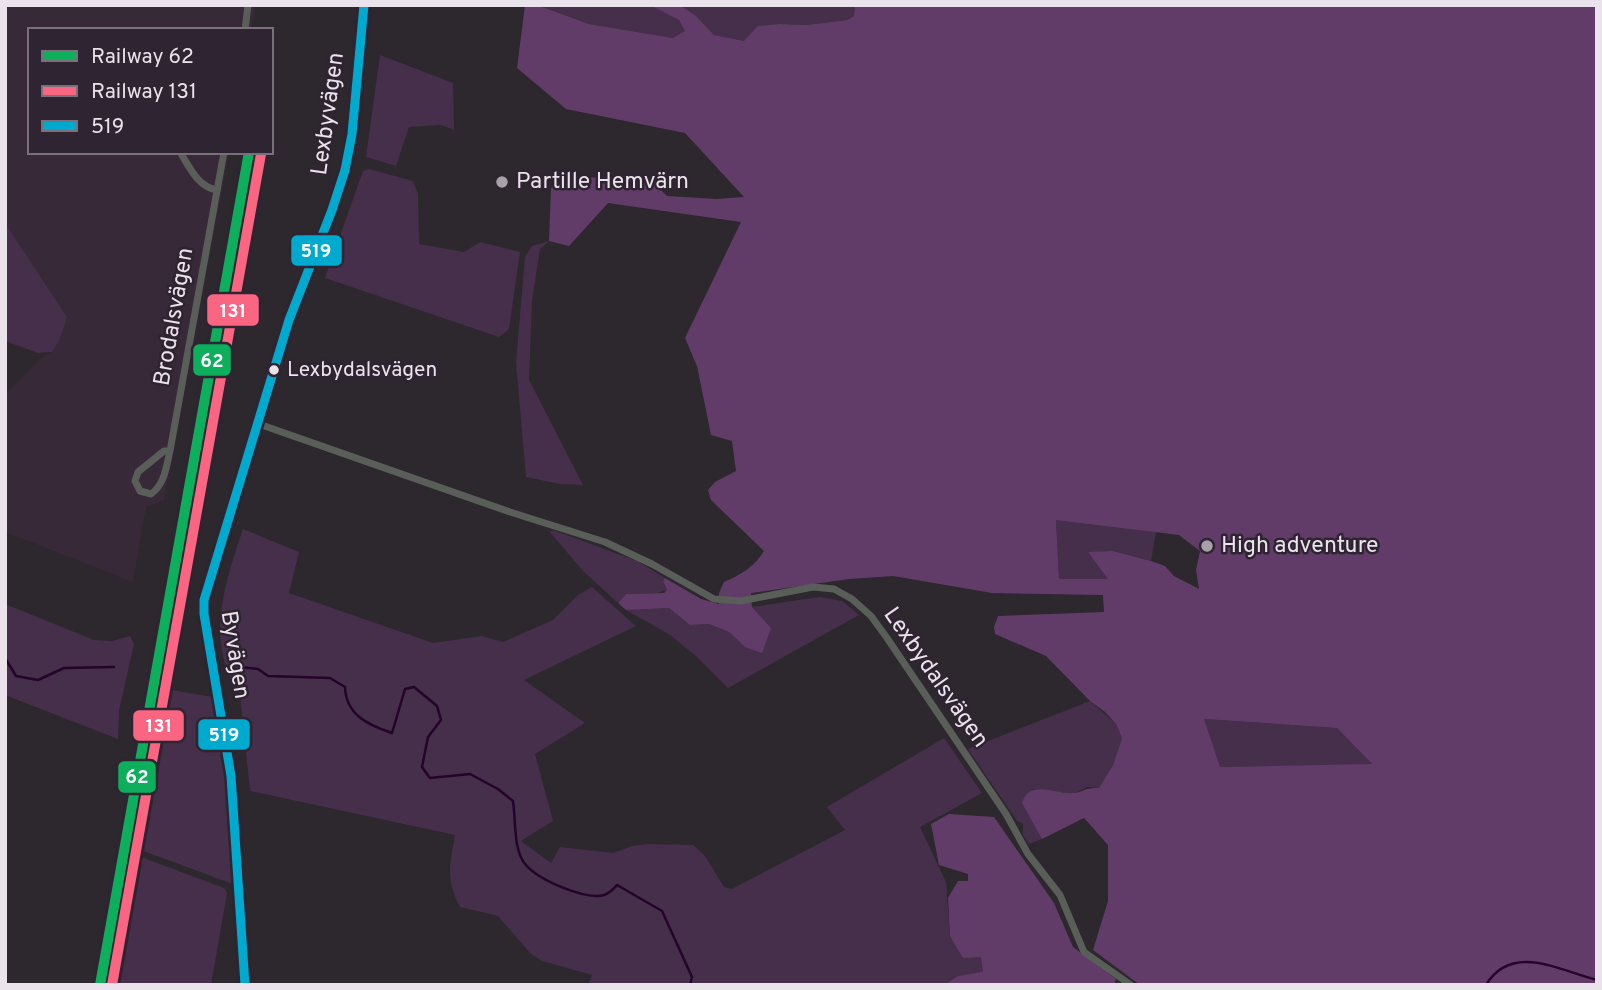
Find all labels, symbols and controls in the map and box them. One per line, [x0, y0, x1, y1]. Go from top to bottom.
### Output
legend [28, 28, 273, 154]
text: Railway 62 [91, 44, 194, 71]
street label: Lexbyvägen [306, 51, 352, 177]
text: Railway 131 [91, 79, 197, 106]
text: 519 [91, 114, 124, 141]
place label: Partille Hemvärn [516, 168, 689, 197]
marker: Partille Hemvärn [494, 174, 510, 190]
line badge: 519 [290, 234, 343, 267]
text: 519 [301, 240, 331, 264]
street label: Brodalsvägen [149, 246, 201, 388]
line badge: 131 [206, 293, 260, 327]
text: 131 [220, 300, 246, 324]
line badge: 62 [192, 343, 232, 377]
text: 62 [200, 350, 224, 374]
place label: Lexbydalsvägen [287, 357, 437, 384]
marker: Lexbydalsvägen [267, 363, 281, 377]
place label: High adventure [1221, 532, 1378, 561]
marker: High adventure [1199, 538, 1215, 554]
street label: Lexbydalsvägen [876, 602, 994, 754]
street label: Byvägen [213, 609, 255, 701]
line badge: 131 [132, 709, 185, 742]
text: 131 [146, 715, 172, 739]
line badge: 519 [197, 718, 251, 751]
text: 519 [209, 724, 239, 748]
line badge: 62 [117, 760, 157, 794]
text: 62 [125, 766, 149, 790]

